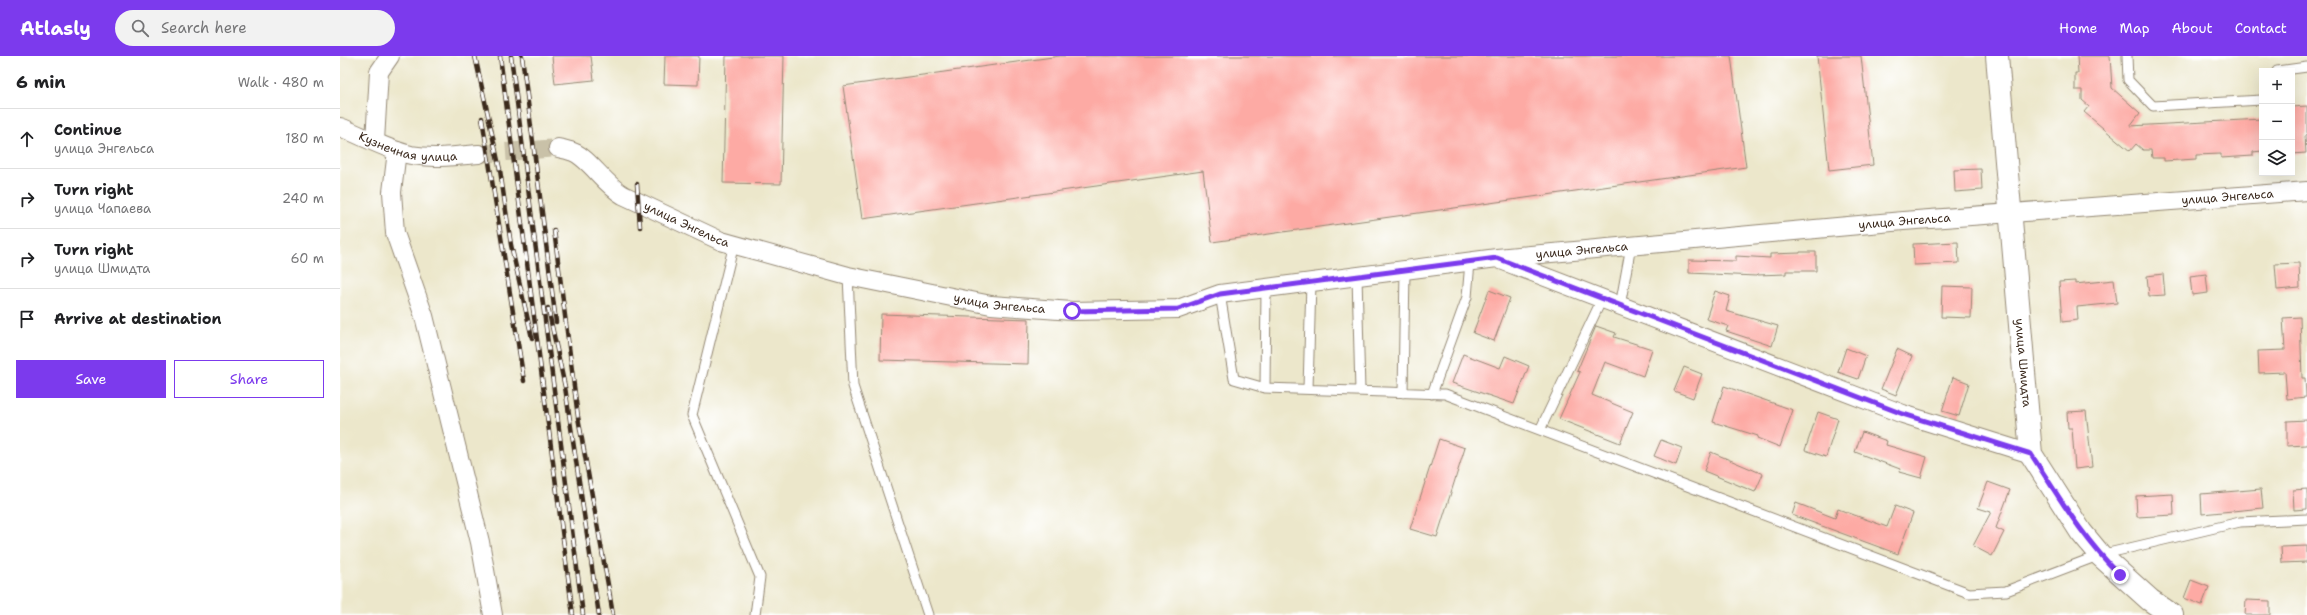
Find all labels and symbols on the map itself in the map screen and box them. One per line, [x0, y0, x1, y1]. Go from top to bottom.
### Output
street label: Кузнечная улица [356, 128, 458, 165]
street label: улица Энгельса [2181, 185, 2275, 208]
street label: улица Энгельса [641, 198, 732, 251]
street label: улица Энгельса [1858, 209, 1952, 233]
street label: улица Энгельса [1535, 238, 1629, 262]
street label: улица Энгельса [952, 290, 1046, 317]
route start [1063, 302, 1081, 320]
street label: улица Шмидта [2011, 318, 2035, 408]
route end [2111, 566, 2129, 584]

